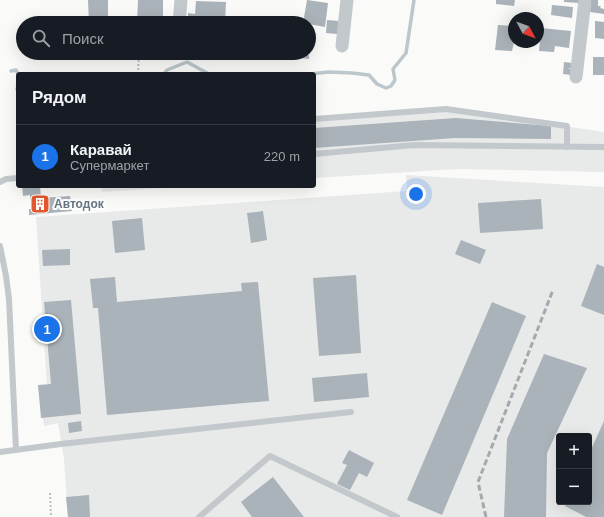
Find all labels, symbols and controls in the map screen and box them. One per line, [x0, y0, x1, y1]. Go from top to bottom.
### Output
north arrow [508, 12, 544, 48]
search box [16, 16, 316, 60]
icon: search [30, 27, 52, 49]
text: Поиск [62, 30, 104, 47]
text: Рядом [32, 88, 87, 107]
text: Каравай [70, 141, 132, 158]
text: 1 [41, 149, 49, 164]
text: 220 m [264, 149, 300, 164]
text: Супермаркет [70, 158, 149, 173]
your location [406, 184, 426, 204]
building icon: Автодок [29, 193, 51, 215]
place label: Автодок [54, 197, 105, 211]
pin: 1 [34, 314, 60, 344]
map controls [556, 433, 592, 505]
button: + [556, 433, 592, 469]
button: − [556, 469, 592, 505]

